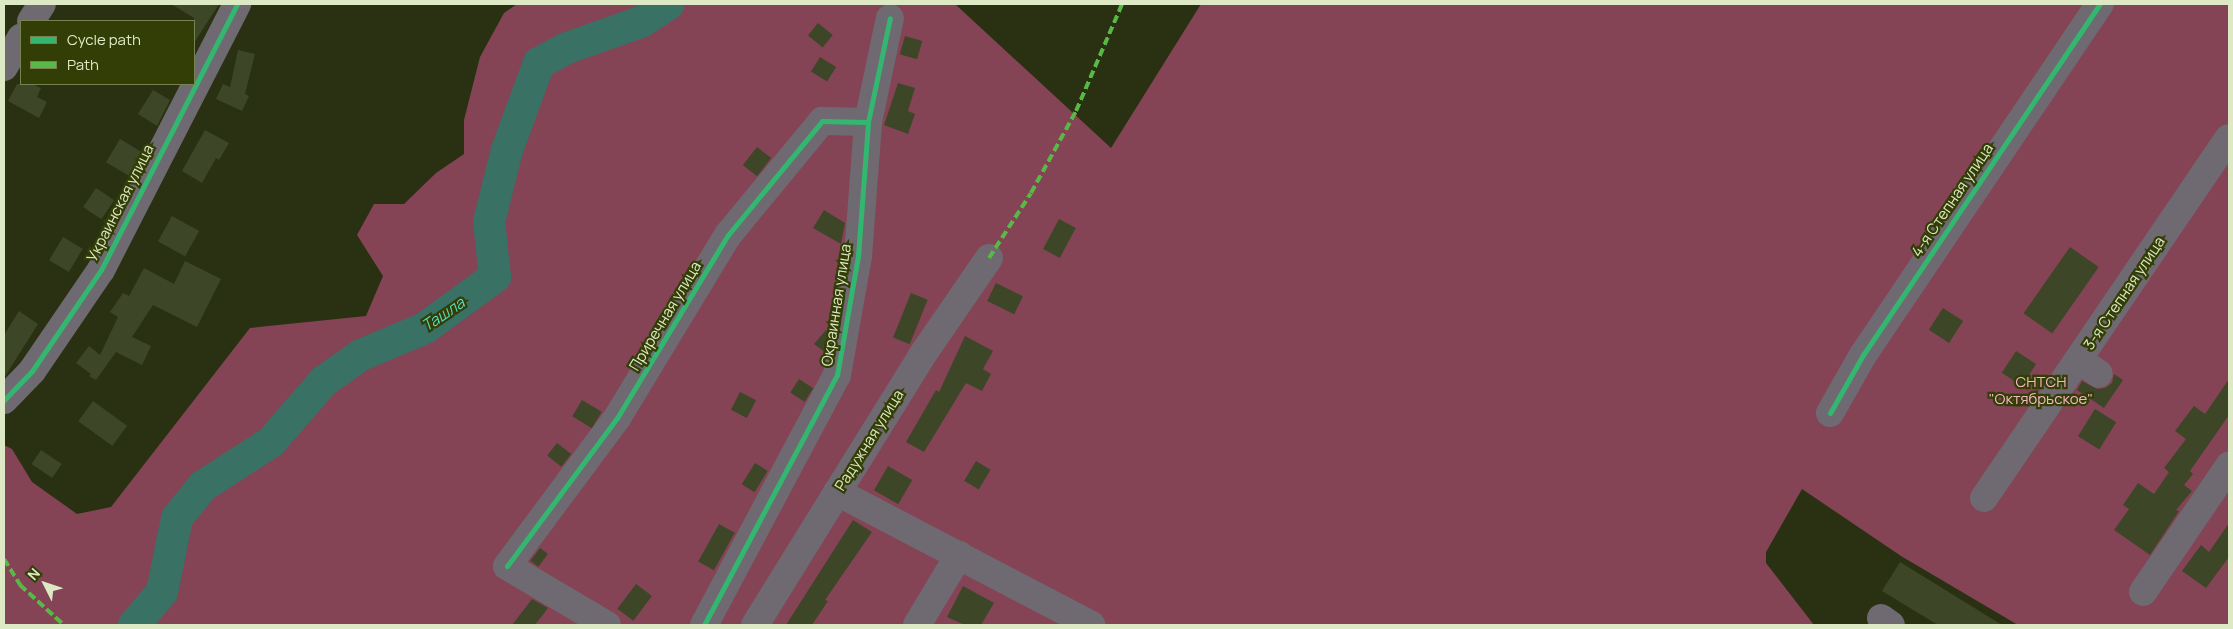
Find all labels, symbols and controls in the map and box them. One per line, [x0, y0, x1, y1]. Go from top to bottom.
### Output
legend [20, 20, 195, 85]
text: Cycle path [67, 29, 141, 50]
text: Path [67, 54, 99, 75]
street label: 4-я Степная улица [1907, 140, 1997, 260]
street label: Украинская улица [83, 141, 157, 265]
street label: 3-я Степная улица [2080, 233, 2168, 353]
street label: Окраинная улица [817, 242, 855, 368]
street label: Приречная улица [625, 258, 705, 374]
water label: Ташла [418, 293, 468, 335]
park label: СНТСН "Октябрьское" [1989, 372, 2093, 407]
street label: Радужная улица [831, 386, 907, 494]
north arrow [20, 559, 70, 609]
text: N [23, 564, 44, 584]

